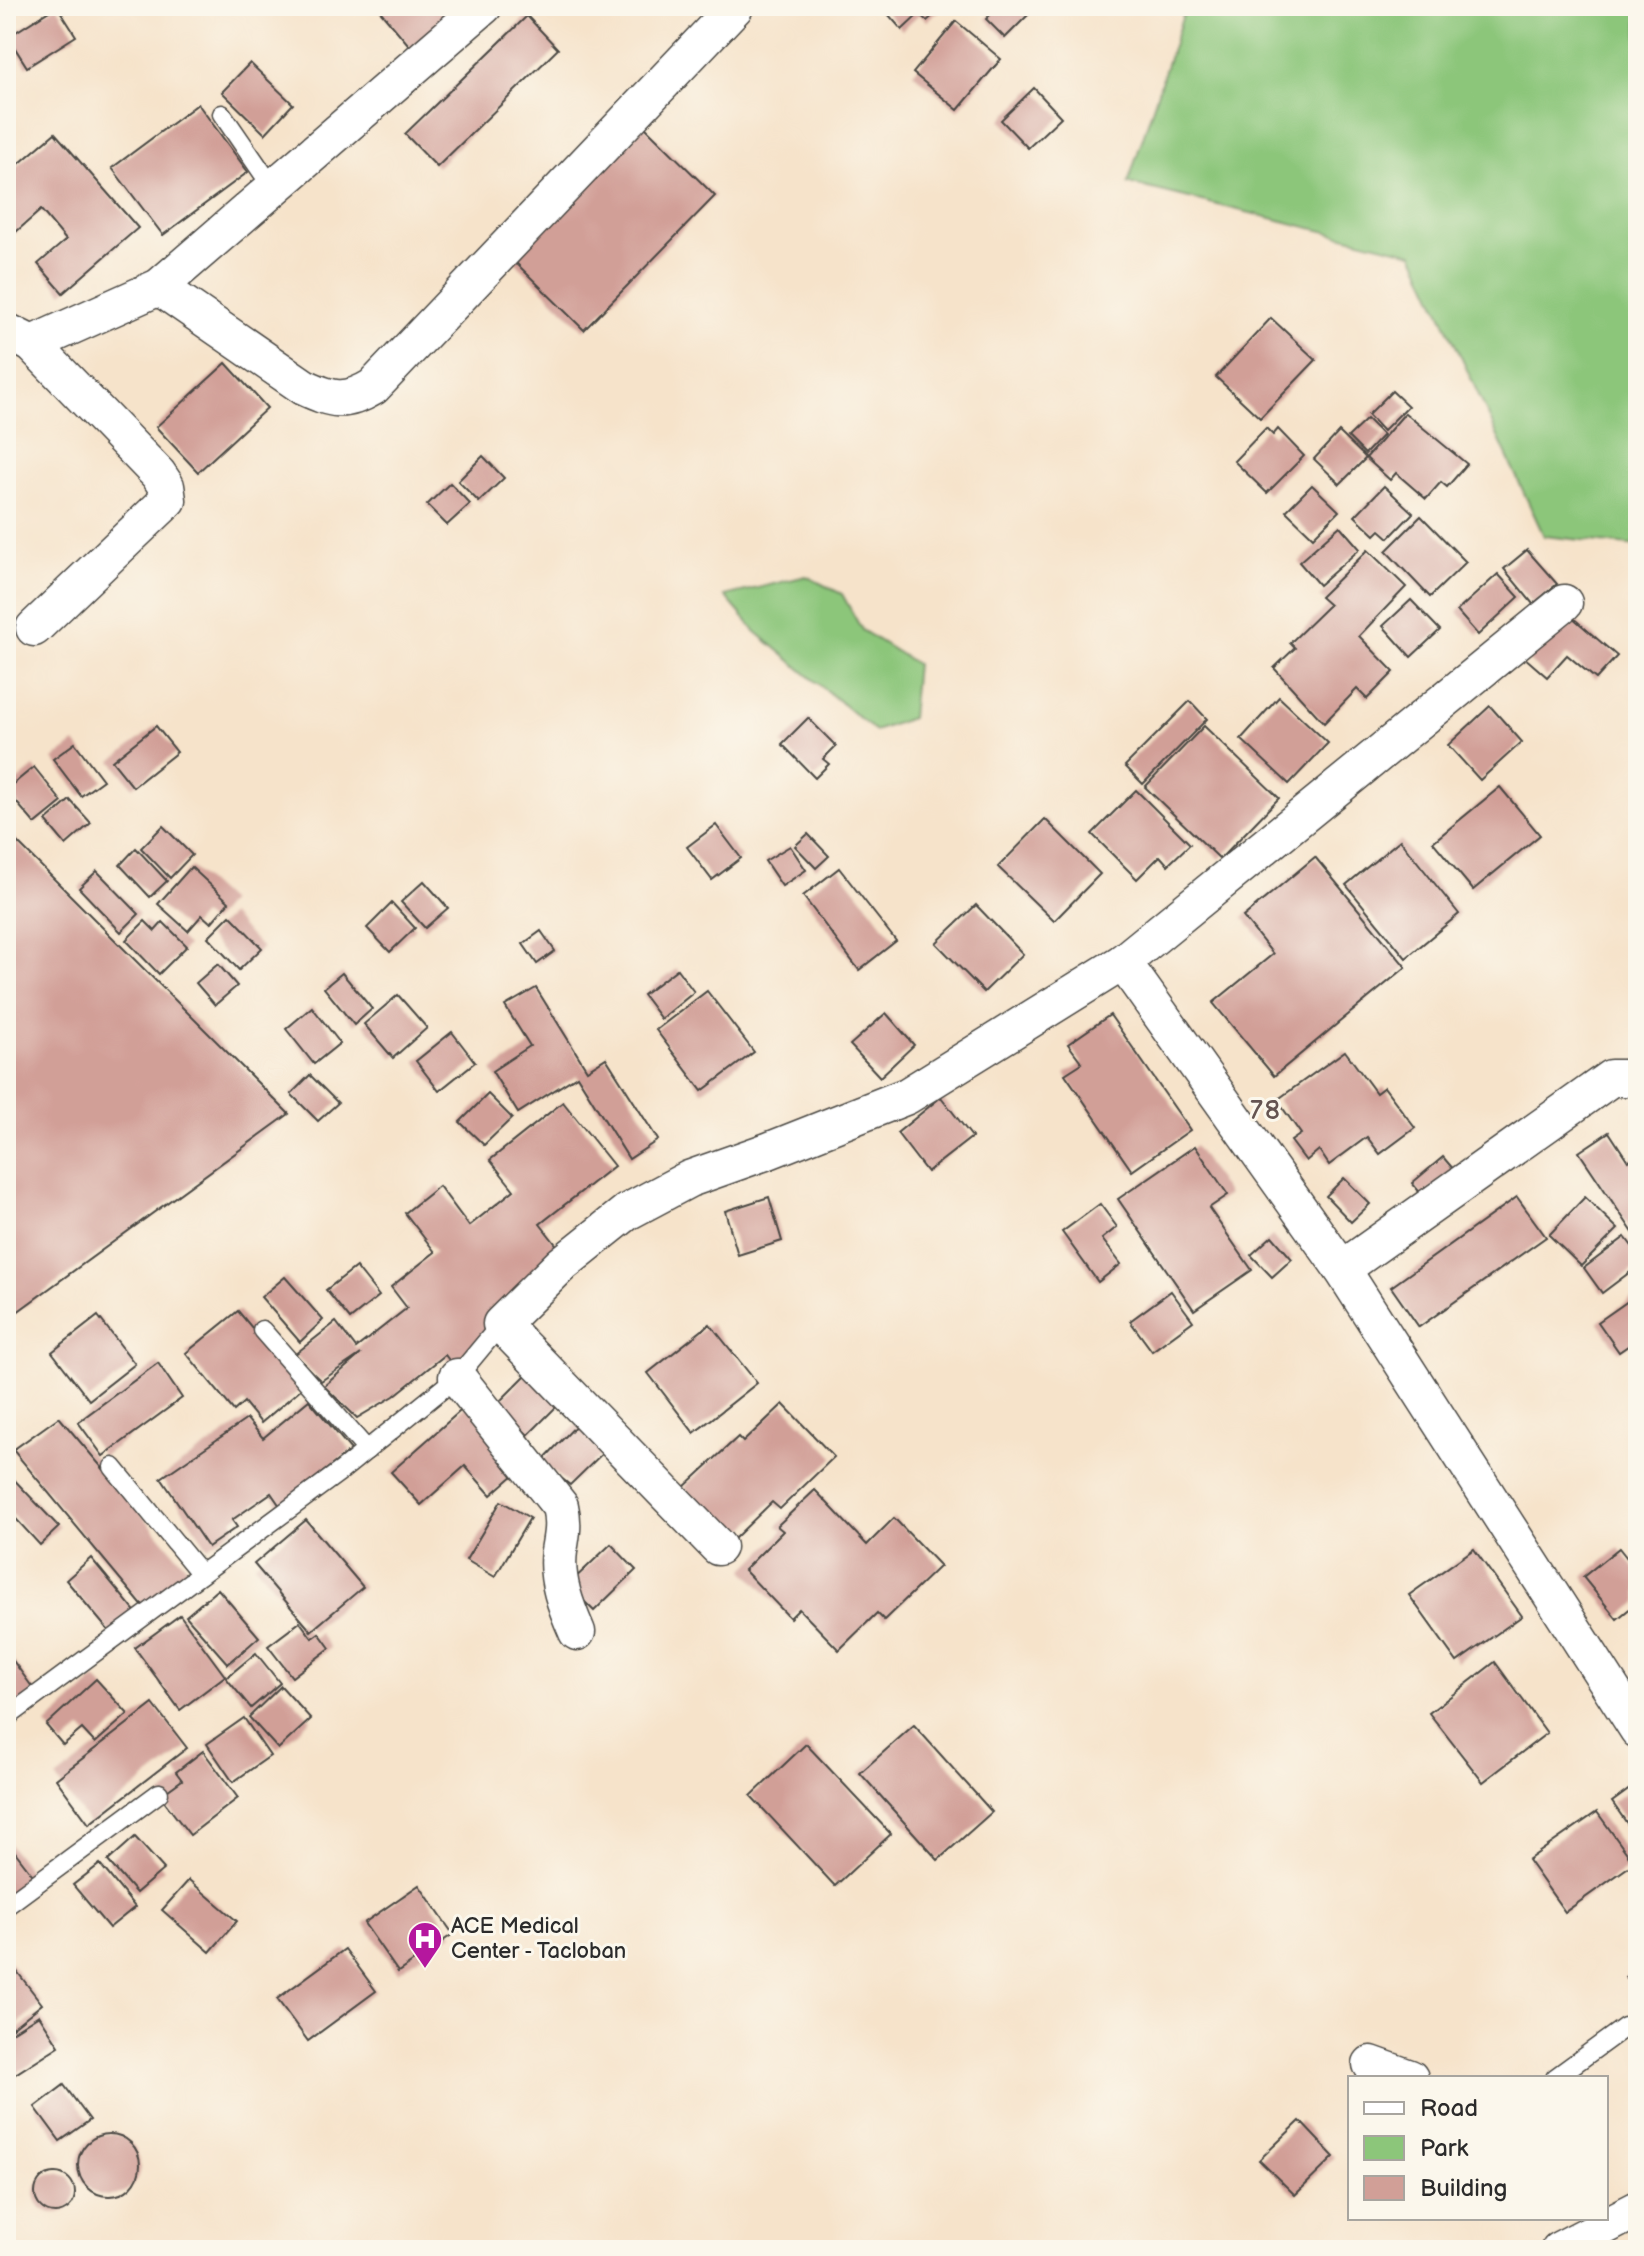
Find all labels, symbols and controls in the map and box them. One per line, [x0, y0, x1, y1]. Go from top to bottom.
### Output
district label: 78 [1250, 1096, 1282, 1127]
place label: ACE Medical Center - Tacloban [451, 1913, 626, 1965]
hospital icon: ACE Medical Center - Tacloban [406, 1920, 444, 1970]
legend [1348, 2076, 1608, 2220]
text: Road [1420, 2094, 1478, 2123]
text: Park [1420, 2134, 1468, 2163]
text: Building [1420, 2174, 1507, 2203]

